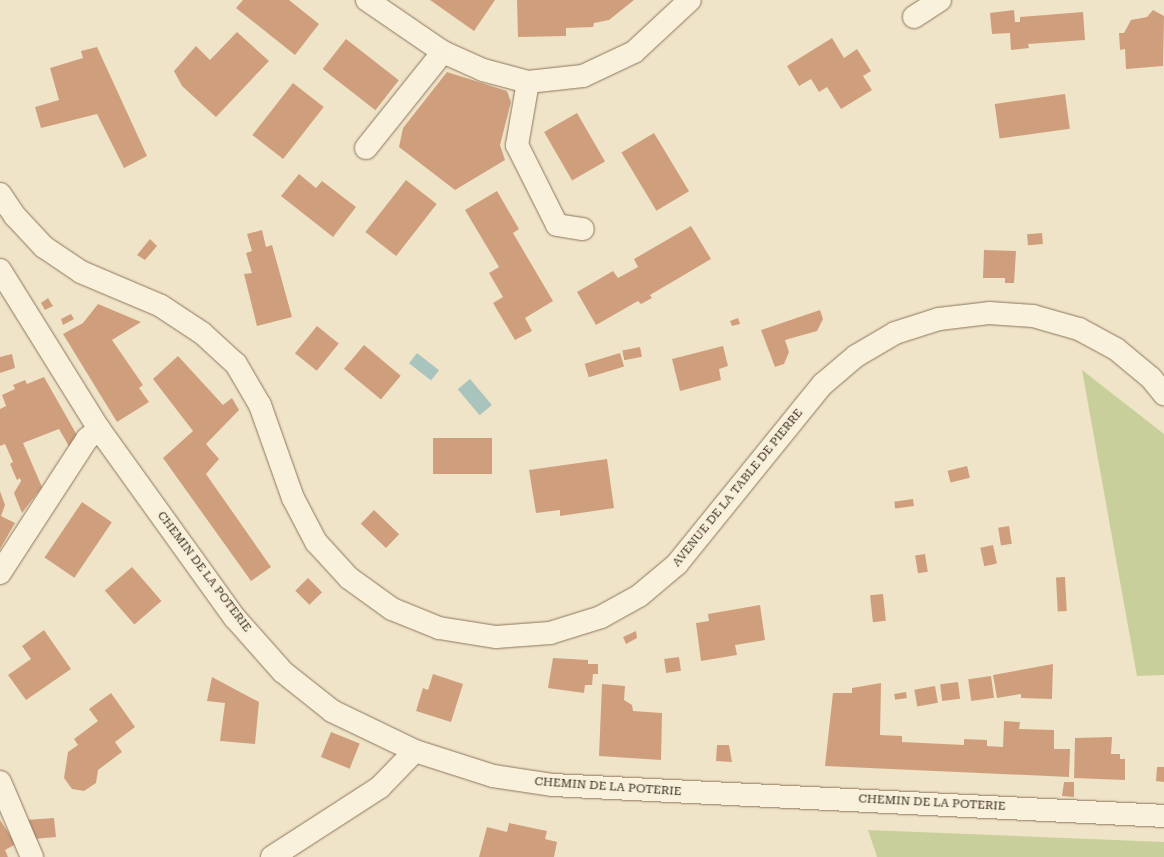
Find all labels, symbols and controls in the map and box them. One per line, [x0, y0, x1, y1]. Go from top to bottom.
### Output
street label: AVENUE DE LA TABLE DE PIERRE [670, 406, 806, 570]
street label: CHEMIN DE LA POTERIE [154, 509, 254, 635]
street label: CHEMIN DE LA POTERIE [534, 775, 682, 799]
street label: CHEMIN DE LA POTERIE [858, 792, 1006, 814]

